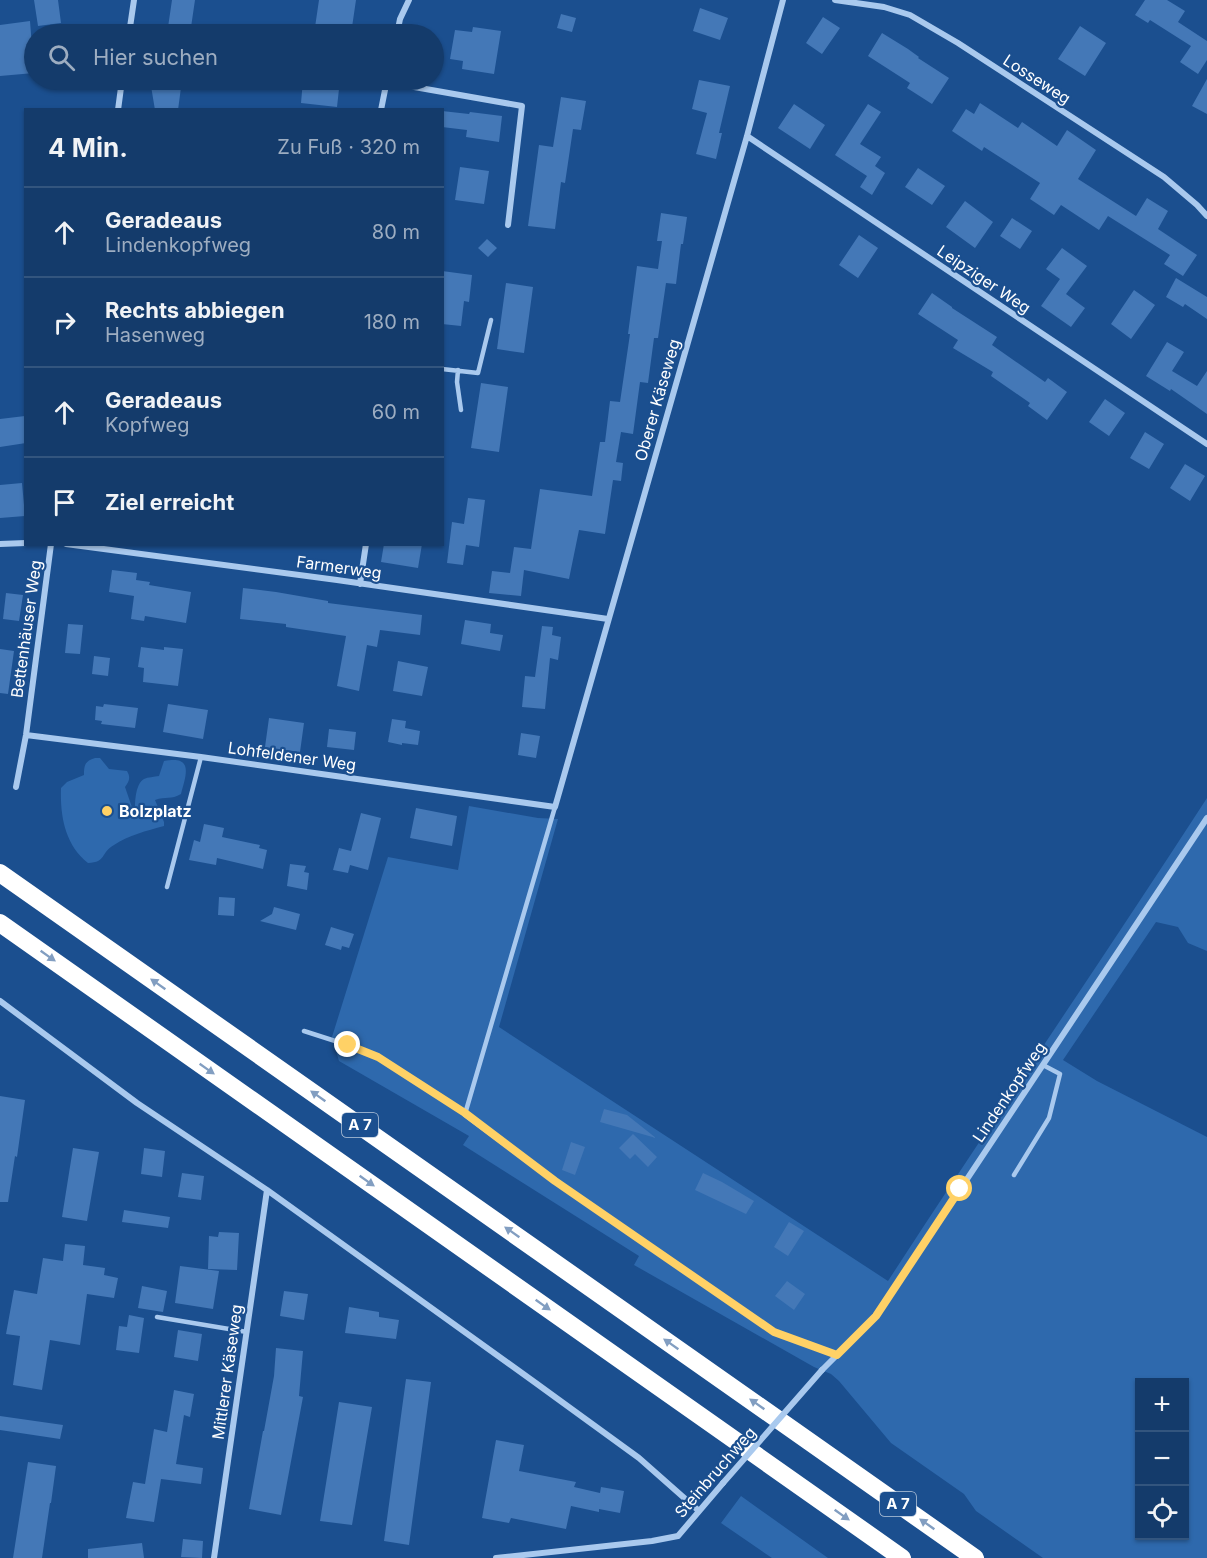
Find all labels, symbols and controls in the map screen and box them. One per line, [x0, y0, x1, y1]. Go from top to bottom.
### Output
search box [24, 24, 444, 90]
icon: search [45, 41, 78, 74]
text: Hier suchen [93, 44, 218, 70]
street label: Losseweg [999, 50, 1075, 108]
text: 4 Min. [48, 132, 128, 163]
text: Zu Fuß · 320 m [277, 135, 420, 159]
text: Geradeaus [105, 207, 222, 233]
icon: ahead [48, 216, 81, 249]
text: 80 m [372, 220, 420, 244]
text: Lindenkopfweg [105, 233, 251, 257]
street label: Leipziger Weg [934, 240, 1034, 318]
text: Rechts abbiegen [105, 297, 285, 323]
icon: right [48, 306, 81, 339]
text: 180 m [364, 310, 420, 334]
text: Hasenweg [105, 323, 205, 347]
street label: Oberer Käseweg [630, 337, 684, 463]
text: Geradeaus [105, 387, 222, 413]
icon: ahead [48, 396, 81, 429]
text: 60 m [372, 400, 420, 424]
text: Kopfweg [105, 413, 190, 437]
icon: arrive [48, 486, 81, 519]
text: Ziel erreicht [105, 489, 234, 515]
street label: Farmerweg [295, 551, 383, 583]
street label: Bettenhäuser Weg [6, 559, 46, 699]
street label: Lohfeldener Weg [227, 737, 357, 775]
place label: Bolzplatz [119, 801, 192, 821]
marker: Bolzplatz [100, 804, 114, 818]
one-way arrow [39, 950, 55, 962]
one-way arrow [150, 979, 166, 990]
route end [334, 1031, 360, 1057]
street label: Lindenkopfweg [968, 1038, 1050, 1146]
one-way arrow [199, 1063, 215, 1075]
one-way arrow [310, 1090, 326, 1102]
road number: A 7 [342, 1113, 378, 1137]
one-way arrow [358, 1175, 374, 1187]
route start [946, 1175, 972, 1201]
one-way arrow [504, 1226, 520, 1238]
one-way arrow [535, 1299, 551, 1311]
street label: Mittlerer Käseweg [208, 1303, 246, 1441]
one-way arrow [664, 1338, 680, 1350]
map controls [1135, 1378, 1189, 1540]
button: + [1135, 1378, 1189, 1432]
one-way arrow [749, 1398, 765, 1410]
street label: Steinbruchweg [670, 1422, 760, 1522]
button: − [1135, 1432, 1189, 1486]
button: locate [1135, 1486, 1189, 1540]
road number: A 7 [880, 1492, 916, 1516]
one-way arrow [834, 1509, 850, 1521]
one-way arrow [920, 1518, 936, 1530]

